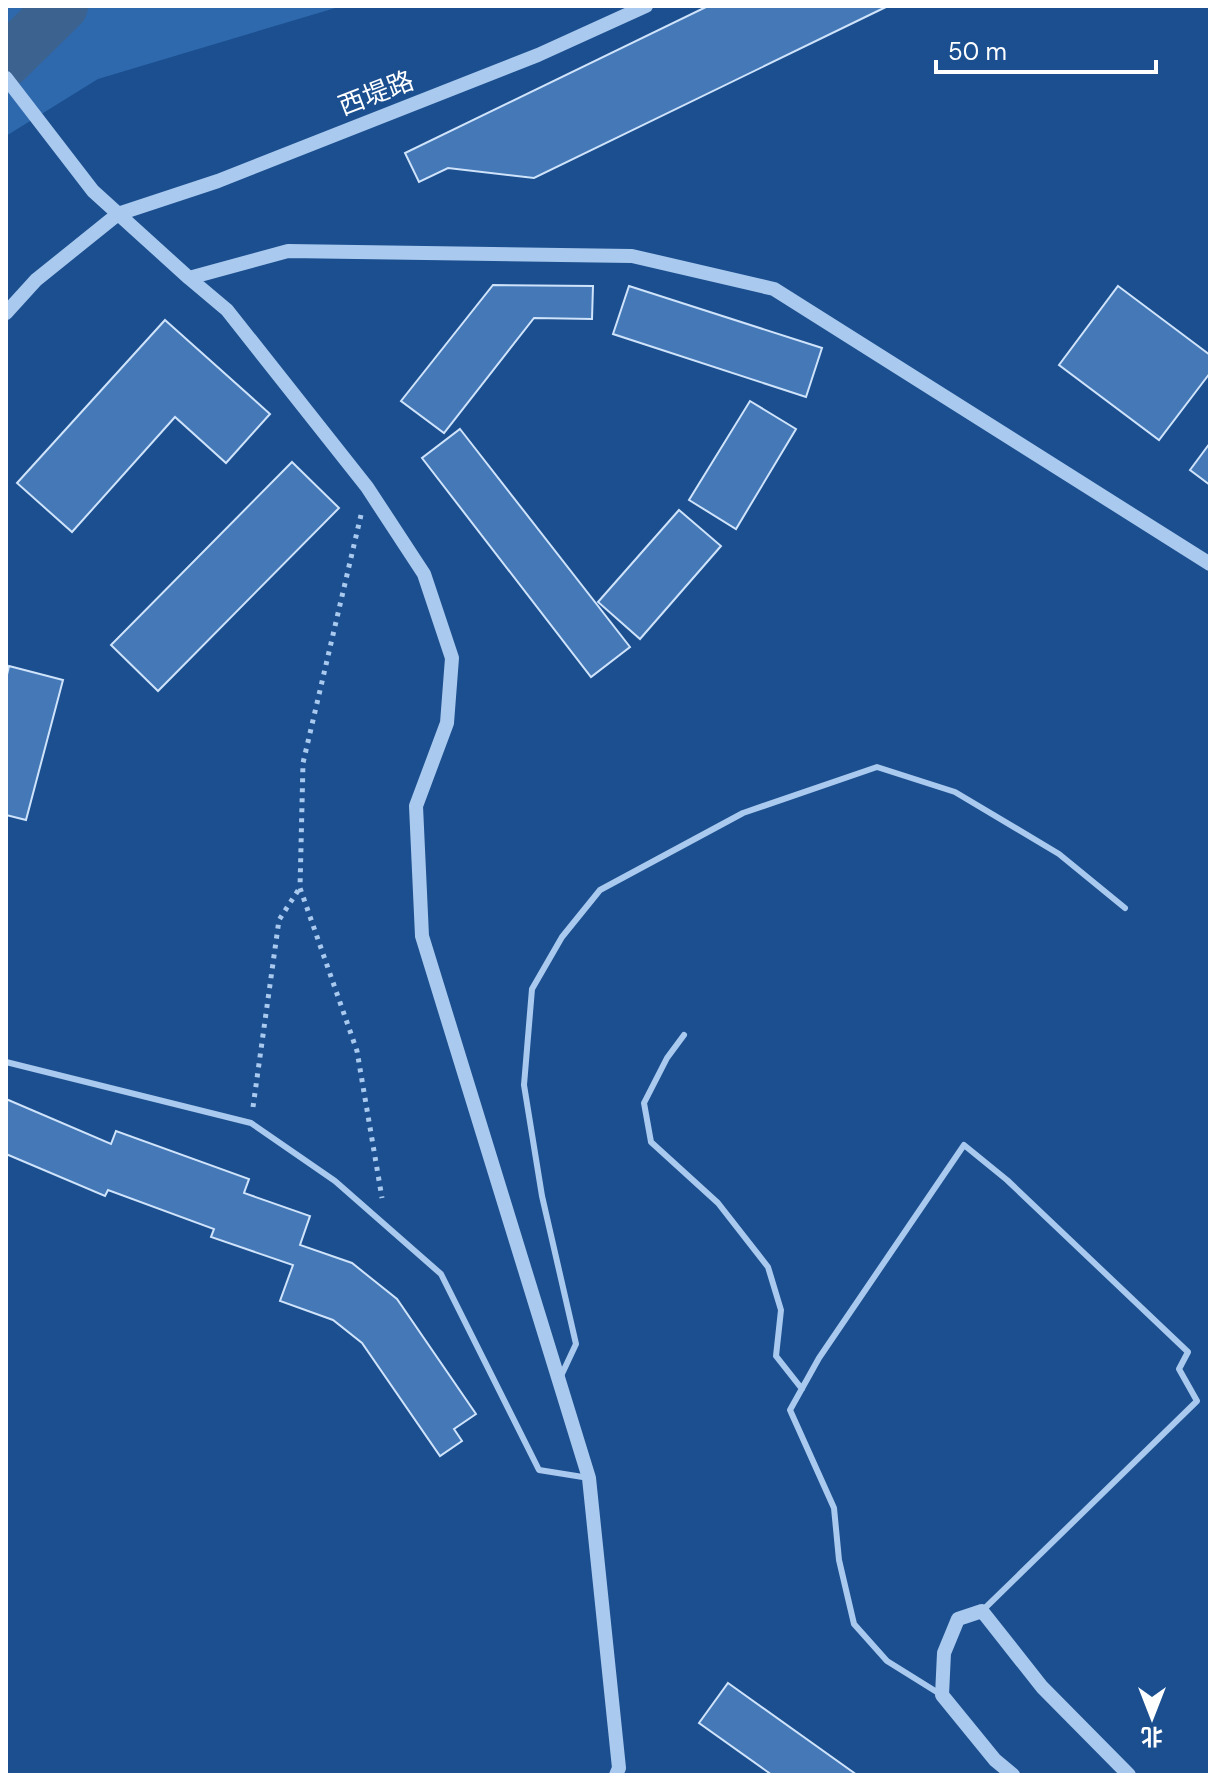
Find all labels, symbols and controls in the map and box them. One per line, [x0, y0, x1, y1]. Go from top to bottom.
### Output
scale bar [936, 24, 1156, 74]
text: 50 m [948, 36, 1007, 67]
street label: 西堤路 [333, 63, 419, 123]
north arrow [1112, 1677, 1192, 1757]
text: 北 [1141, 1722, 1163, 1751]

